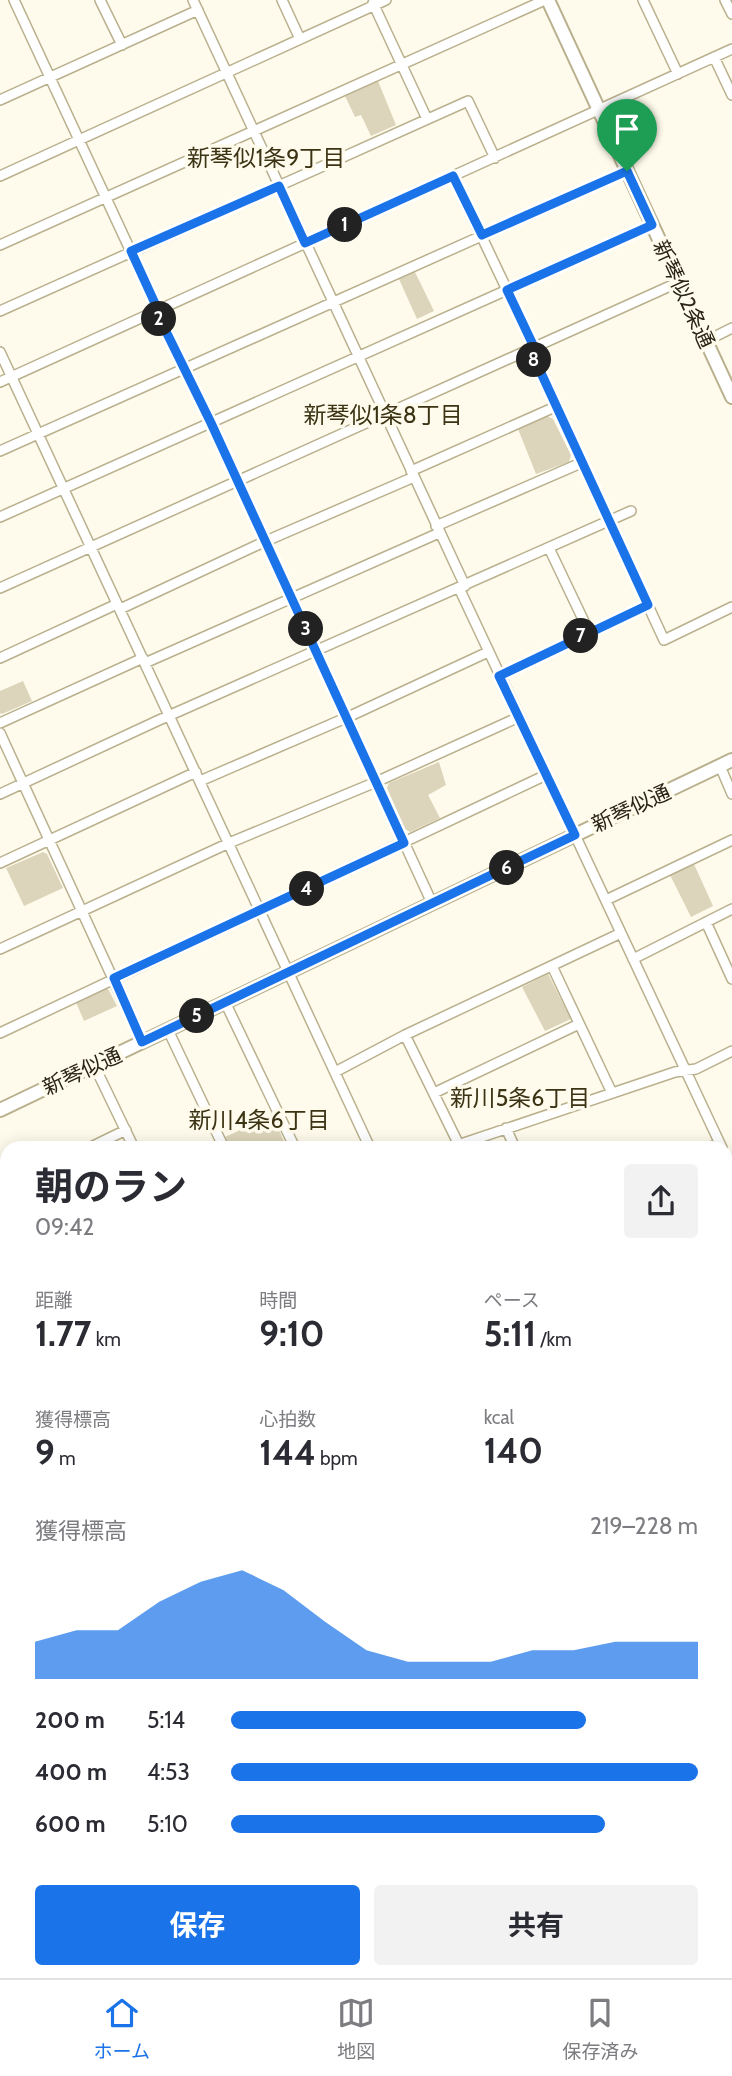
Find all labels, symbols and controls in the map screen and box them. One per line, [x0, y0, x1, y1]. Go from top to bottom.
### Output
pin [597, 99, 657, 171]
icon: arrive [608, 110, 646, 148]
district label: 新琴似1条9丁目 [187, 144, 345, 172]
pin: 1 [328, 208, 362, 243]
text: 1 [341, 213, 348, 236]
street label: 新琴似2条通 [648, 236, 720, 352]
pin: 2 [142, 302, 176, 336]
text: 2 [153, 307, 164, 330]
pin: 8 [516, 342, 552, 378]
text: 8 [528, 348, 539, 371]
district label: 新琴似1条8丁目 [303, 401, 463, 429]
pin: 3 [288, 612, 324, 646]
text: 3 [300, 617, 311, 640]
pin: 7 [564, 618, 598, 654]
text: 7 [576, 624, 585, 647]
street label: 新琴似通 [588, 779, 674, 837]
pin: 6 [490, 850, 524, 886]
text: 6 [501, 856, 512, 879]
pin: 4 [290, 872, 324, 906]
text: 4 [301, 877, 312, 900]
pin: 5 [180, 998, 214, 1034]
text: 5 [191, 1004, 202, 1027]
street label: 新琴似通 [39, 1042, 125, 1100]
district label: 新川5条6丁目 [450, 1084, 590, 1112]
district label: 新川4条6丁目 [188, 1106, 330, 1134]
text: 朝のラン [35, 1163, 187, 1210]
button: share [624, 1164, 698, 1238]
text: 09:42 [35, 1213, 94, 1241]
text: 距離 [35, 1289, 73, 1312]
text: 時間 [259, 1289, 297, 1312]
text: ペース [484, 1289, 540, 1312]
text: 1.77 [35, 1312, 91, 1355]
text: 9:10 [259, 1312, 324, 1355]
text: 5:11 [484, 1312, 536, 1355]
text: km [91, 1328, 121, 1351]
text: /km [536, 1328, 572, 1351]
text: kcal [484, 1406, 514, 1429]
text: 獲得標高 [35, 1408, 111, 1431]
text: 心拍数 [259, 1408, 316, 1431]
text: 140 [484, 1429, 543, 1472]
text: 9 [35, 1431, 55, 1474]
text: 144 [259, 1431, 316, 1474]
text: m [55, 1447, 76, 1470]
text: bpm [316, 1447, 358, 1470]
text: 219–228 m [590, 1512, 698, 1540]
text: 獲得標高 [35, 1517, 127, 1545]
text: 200 m [35, 1706, 105, 1734]
text: 5:14 [147, 1706, 185, 1734]
text: 400 m [35, 1758, 107, 1786]
text: 4:53 [147, 1758, 190, 1786]
text: 600 m [35, 1810, 106, 1838]
text: 5:10 [147, 1810, 188, 1838]
button: 保存 [35, 1885, 360, 1965]
button: 共有 [374, 1885, 698, 1965]
tab: ホーム [94, 1994, 150, 2063]
tab: 地図 [337, 1994, 375, 2063]
tab: 保存済み [562, 1994, 638, 2063]

